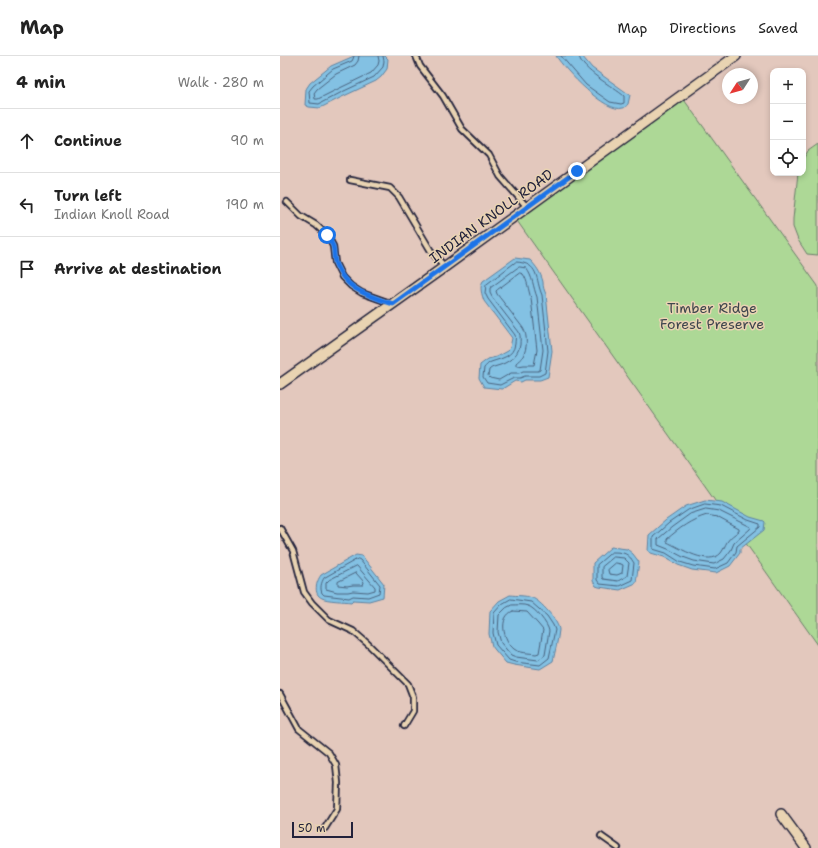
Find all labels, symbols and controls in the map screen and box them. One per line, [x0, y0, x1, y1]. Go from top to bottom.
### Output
text: Map [20, 15, 64, 40]
text: Map [618, 19, 648, 37]
text: Directions [670, 19, 736, 37]
text: Saved [758, 19, 798, 37]
north arrow [722, 68, 758, 104]
map controls [770, 68, 806, 176]
button: + [770, 68, 806, 104]
text: 4 min [16, 71, 66, 93]
text: Walk · 280 m [178, 74, 264, 91]
button: − [770, 104, 806, 140]
icon: ahead [16, 130, 38, 152]
text: Continue [54, 131, 122, 151]
text: 90 m [230, 132, 264, 149]
button: locate [770, 140, 806, 176]
route end [568, 162, 586, 180]
street label: INDIAN KNOLL ROAD [426, 165, 556, 267]
text: Turn left [54, 186, 122, 206]
icon: left [16, 194, 38, 216]
text: 190 m [225, 196, 264, 213]
text: Indian Knoll Road [54, 206, 170, 223]
route start [318, 226, 336, 244]
icon: arrive [16, 258, 38, 280]
text: Arrive at destination [54, 259, 222, 279]
park label: Timber Ridge Forest Preserve [660, 299, 764, 333]
scale bar [292, 820, 353, 839]
text: 50 m [298, 821, 326, 836]

